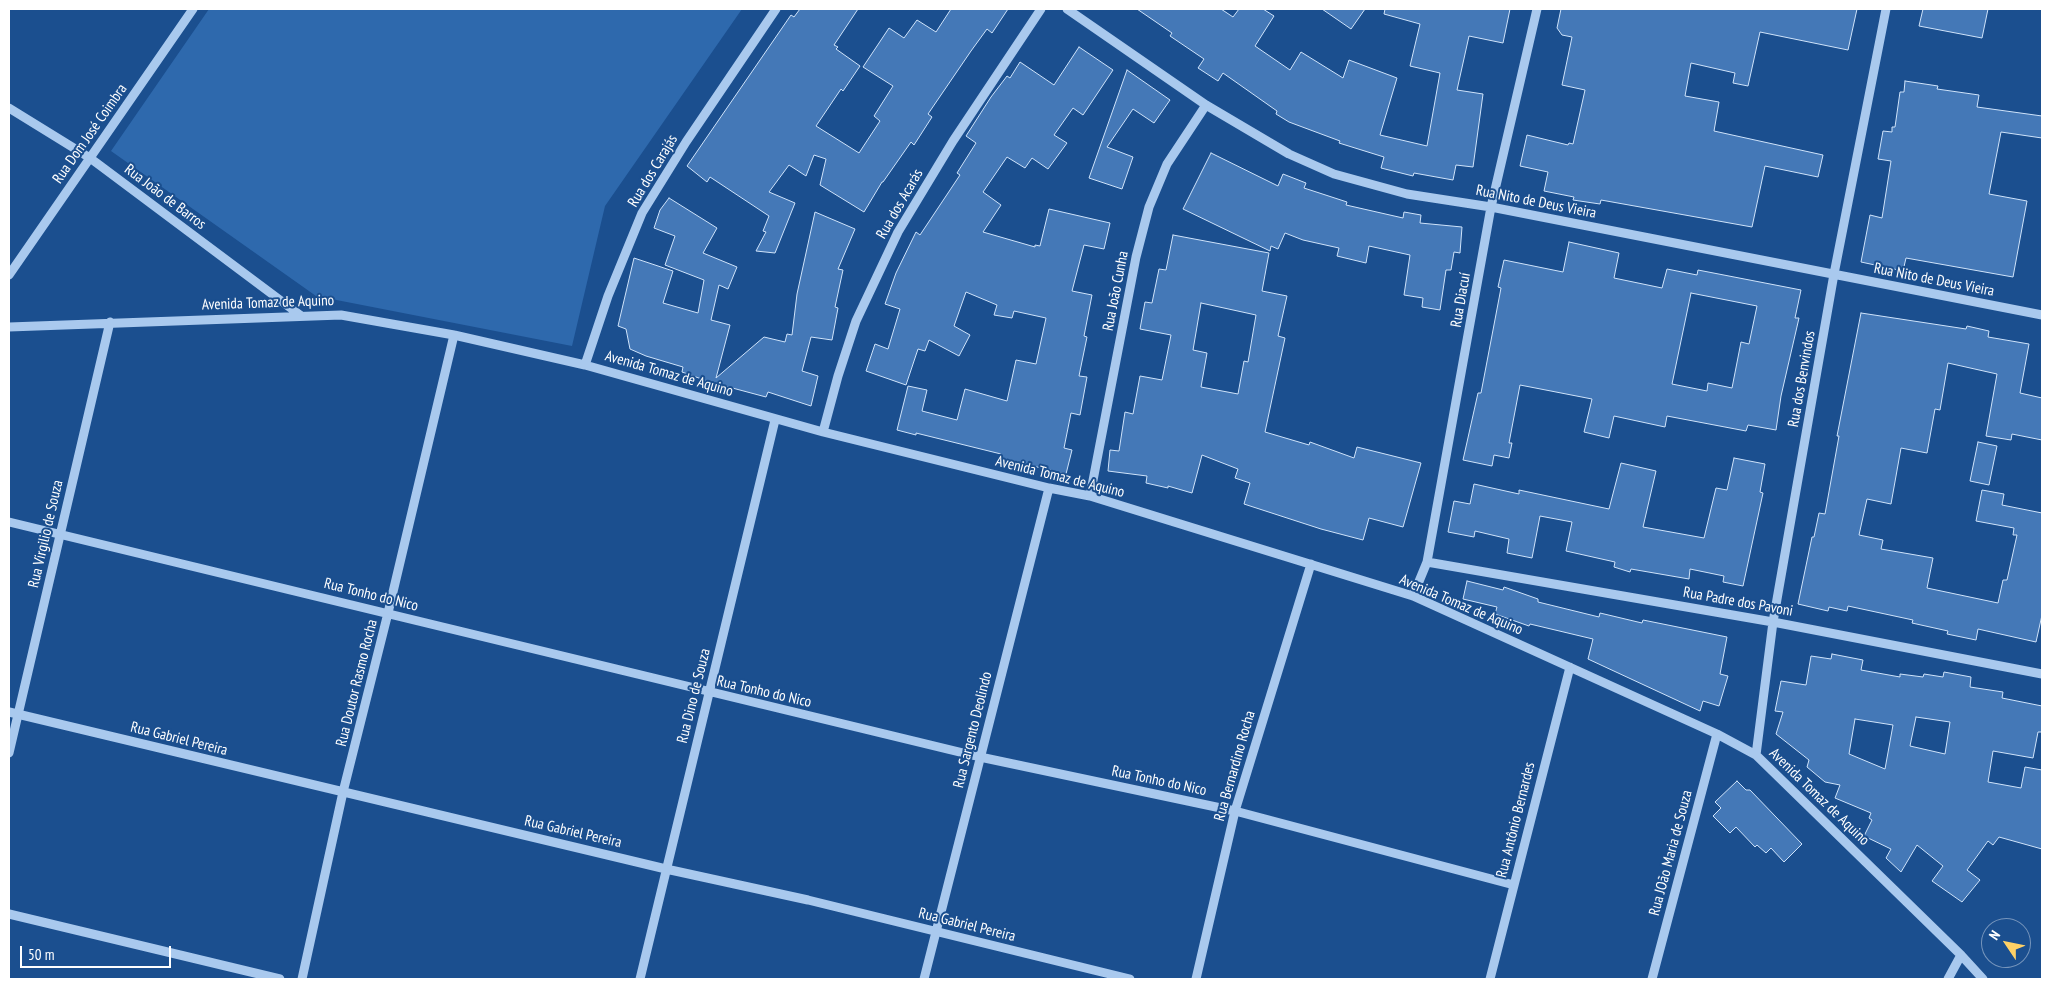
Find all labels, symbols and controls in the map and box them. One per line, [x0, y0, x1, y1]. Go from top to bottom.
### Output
street label: Rua Dom José Coimbra [49, 81, 131, 187]
street label: Rua dos Carajás [624, 132, 682, 210]
street label: Rua João de Barros [121, 161, 209, 233]
street label: Rua dos Acarás [873, 166, 927, 242]
street label: Rua Nito de Deus Vieira [1474, 181, 1598, 223]
street label: Rua João Cunha [1099, 250, 1133, 332]
street label: Rua Nito de Deus Vieira [1872, 259, 1996, 301]
street label: Rua Diacuí [1447, 271, 1475, 329]
street label: Avenida Tomaz de Aquino [202, 292, 334, 314]
street label: Rua dos Benvindos [1785, 329, 1819, 429]
street label: Avenida Tomaz de Aquino [603, 347, 735, 401]
street label: Avenida Tomaz de Aquino [994, 452, 1126, 502]
street label: Rua Virgilio de Souza [25, 478, 67, 590]
street label: Avenida Tomaz de Aquino [1397, 571, 1525, 639]
street label: Rua Tonho do Nico [322, 575, 420, 615]
street label: Rua Padre dos Pavoni [1682, 584, 1794, 620]
street label: Rua Doutor Rasmo Rocha [333, 618, 381, 748]
street label: Rua Dino de Souza [674, 647, 714, 745]
street label: Rua Sargento Deolindo [950, 670, 996, 790]
street label: Rua Tonho do Nico [715, 672, 813, 712]
street label: Rua Bernardino Rocha [1211, 709, 1259, 823]
street label: Rua Gabriel Pereira [129, 718, 229, 760]
street label: Avenida Tomaz de Aquino [1765, 745, 1873, 849]
street label: Rua Antônio Bernardes [1493, 760, 1539, 880]
street label: Rua Tonho do Nico [1110, 762, 1208, 800]
street label: Rua JOão Maria de Souza [1646, 788, 1696, 918]
street label: Rua Gabriel Pereira [523, 812, 623, 852]
street label: Rua Gabriel Pereira [917, 904, 1017, 946]
north arrow [1981, 918, 2031, 968]
text: N [1985, 927, 2004, 943]
scale bar [22, 936, 174, 968]
text: 50 m [28, 945, 54, 964]

